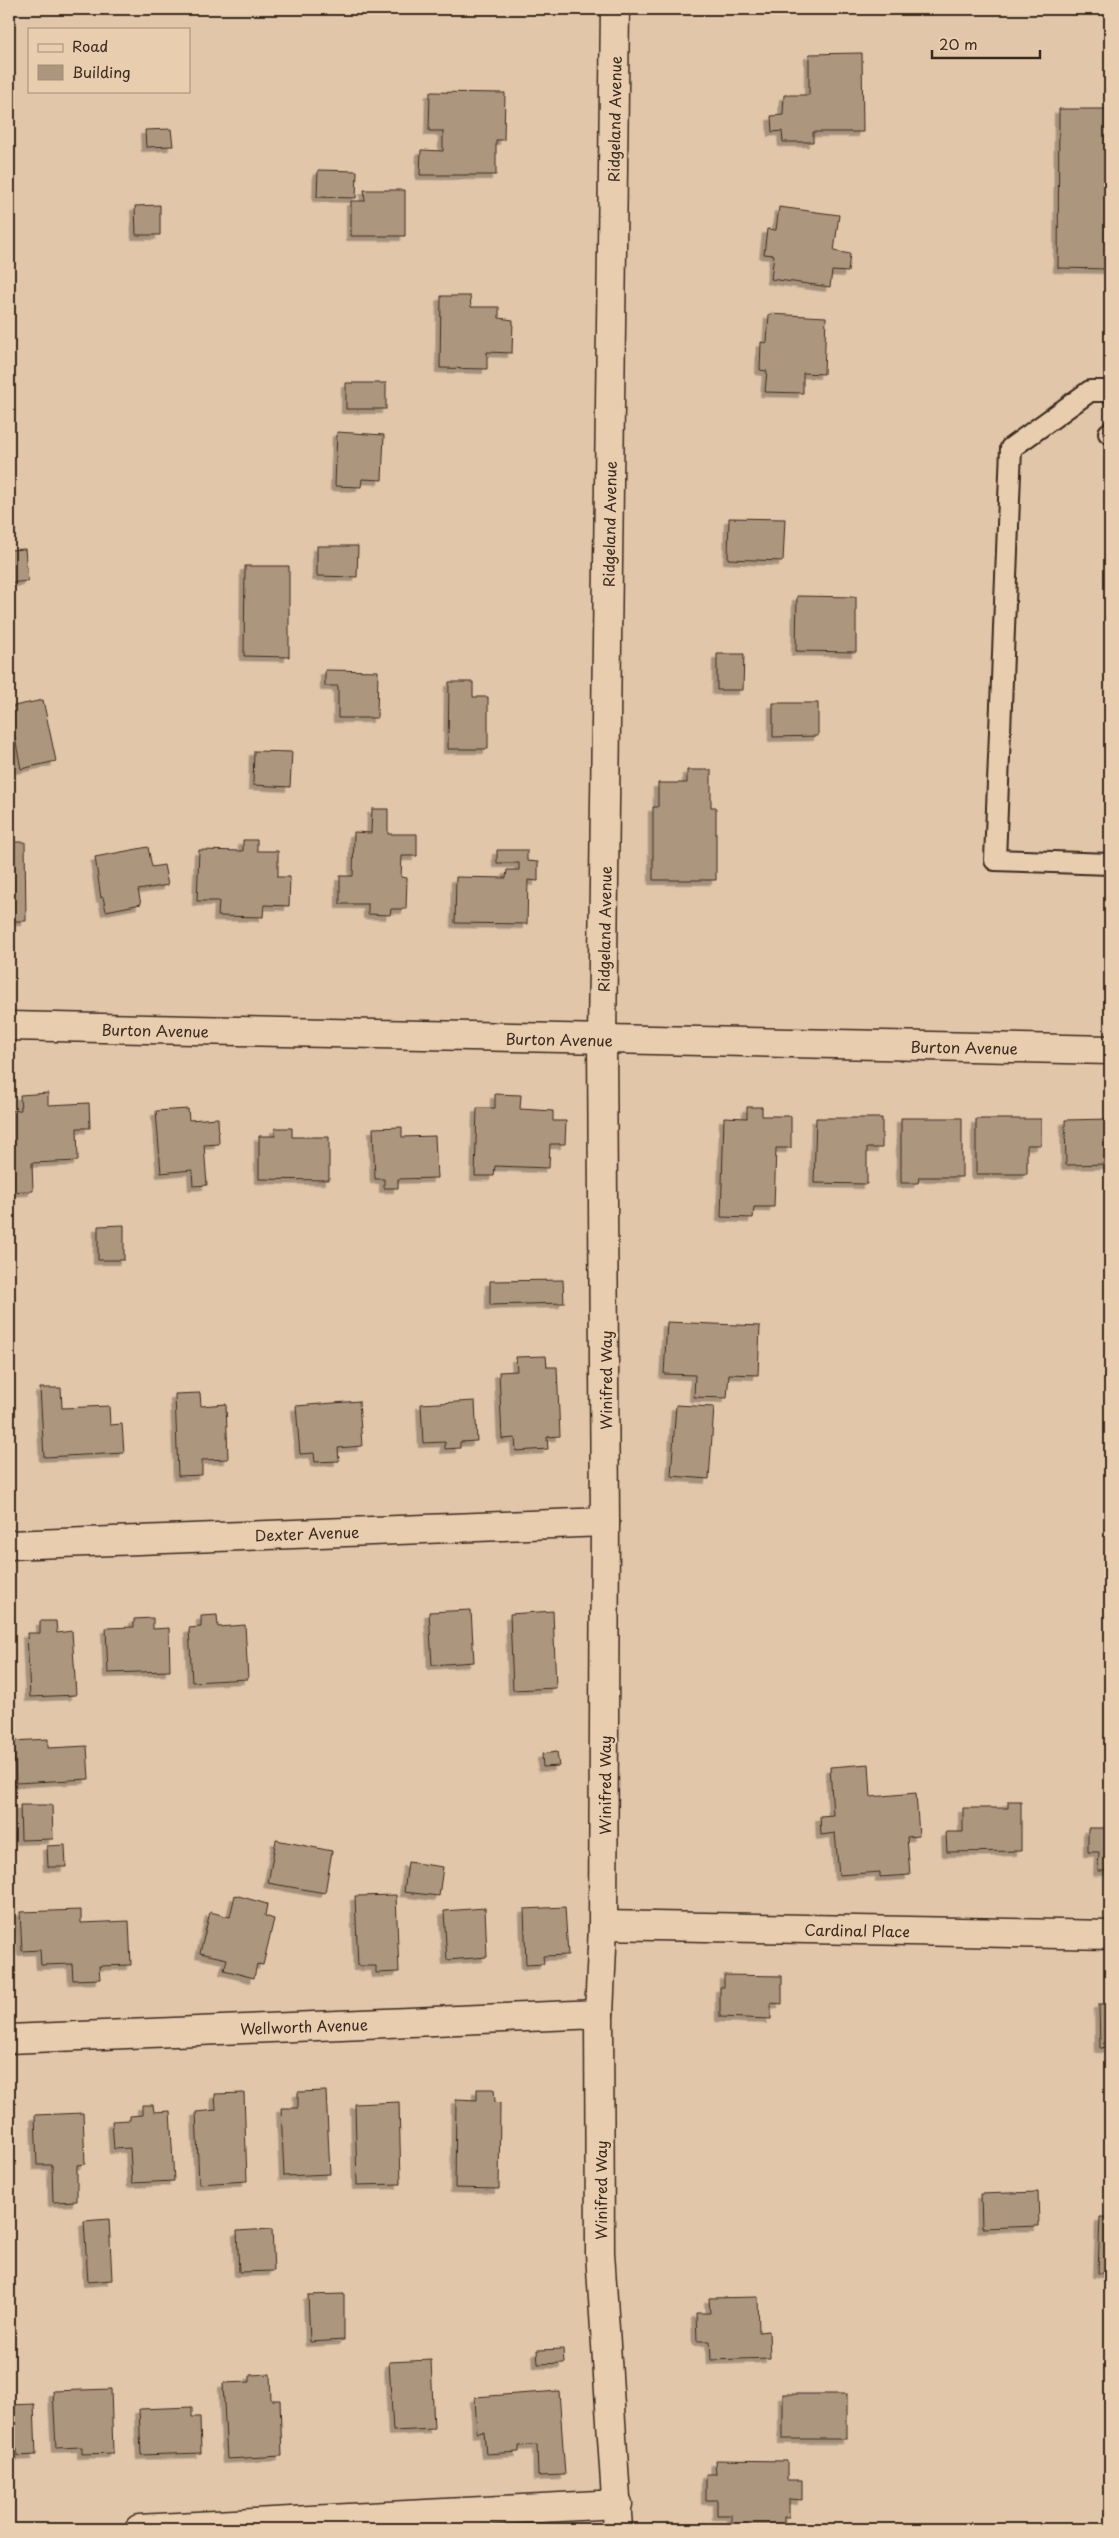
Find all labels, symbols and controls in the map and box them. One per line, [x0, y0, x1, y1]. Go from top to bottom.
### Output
legend [28, 28, 190, 92]
scale bar [932, 28, 1039, 60]
text: 20 m [939, 32, 978, 55]
text: Road [72, 34, 108, 57]
street label: Ridgeland Avenue [601, 56, 627, 182]
text: Building [72, 60, 131, 83]
street label: Ridgeland Avenue [596, 461, 622, 587]
street label: Ridgeland Avenue [591, 866, 617, 992]
street label: Burton Avenue [101, 1018, 209, 1042]
street label: Burton Avenue [505, 1027, 613, 1051]
street label: Burton Avenue [910, 1035, 1018, 1059]
street label: Winifred Way [594, 1330, 617, 1430]
street label: Dexter Avenue [254, 1520, 360, 1546]
street label: Winifred Way [593, 1735, 616, 1835]
street label: Cardinal Place [804, 1918, 910, 1942]
street label: Wellworth Avenue [240, 2012, 368, 2040]
street label: Winifred Way [589, 2140, 612, 2240]

